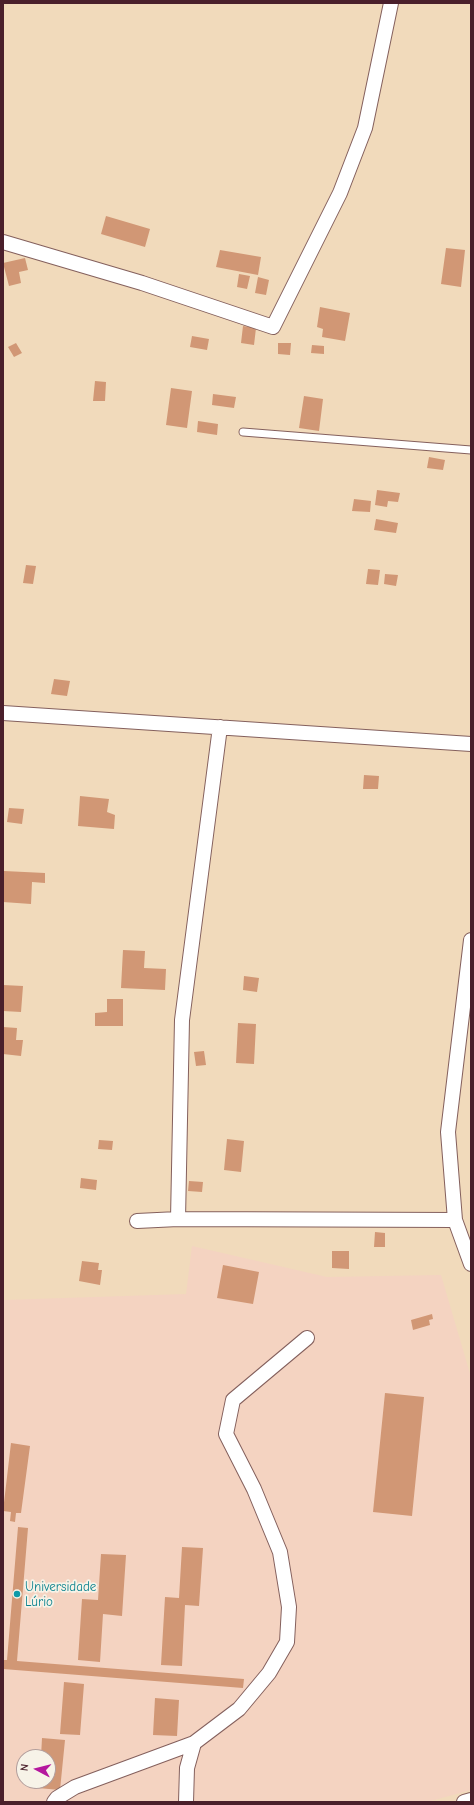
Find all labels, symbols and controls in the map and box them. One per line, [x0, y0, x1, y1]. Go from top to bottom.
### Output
place label: Universidade Lúrio [25, 1579, 96, 1610]
marker: Universidade Lúrio [12, 1589, 22, 1599]
north arrow [16, 1749, 56, 1789]
text: N [18, 1763, 31, 1772]

